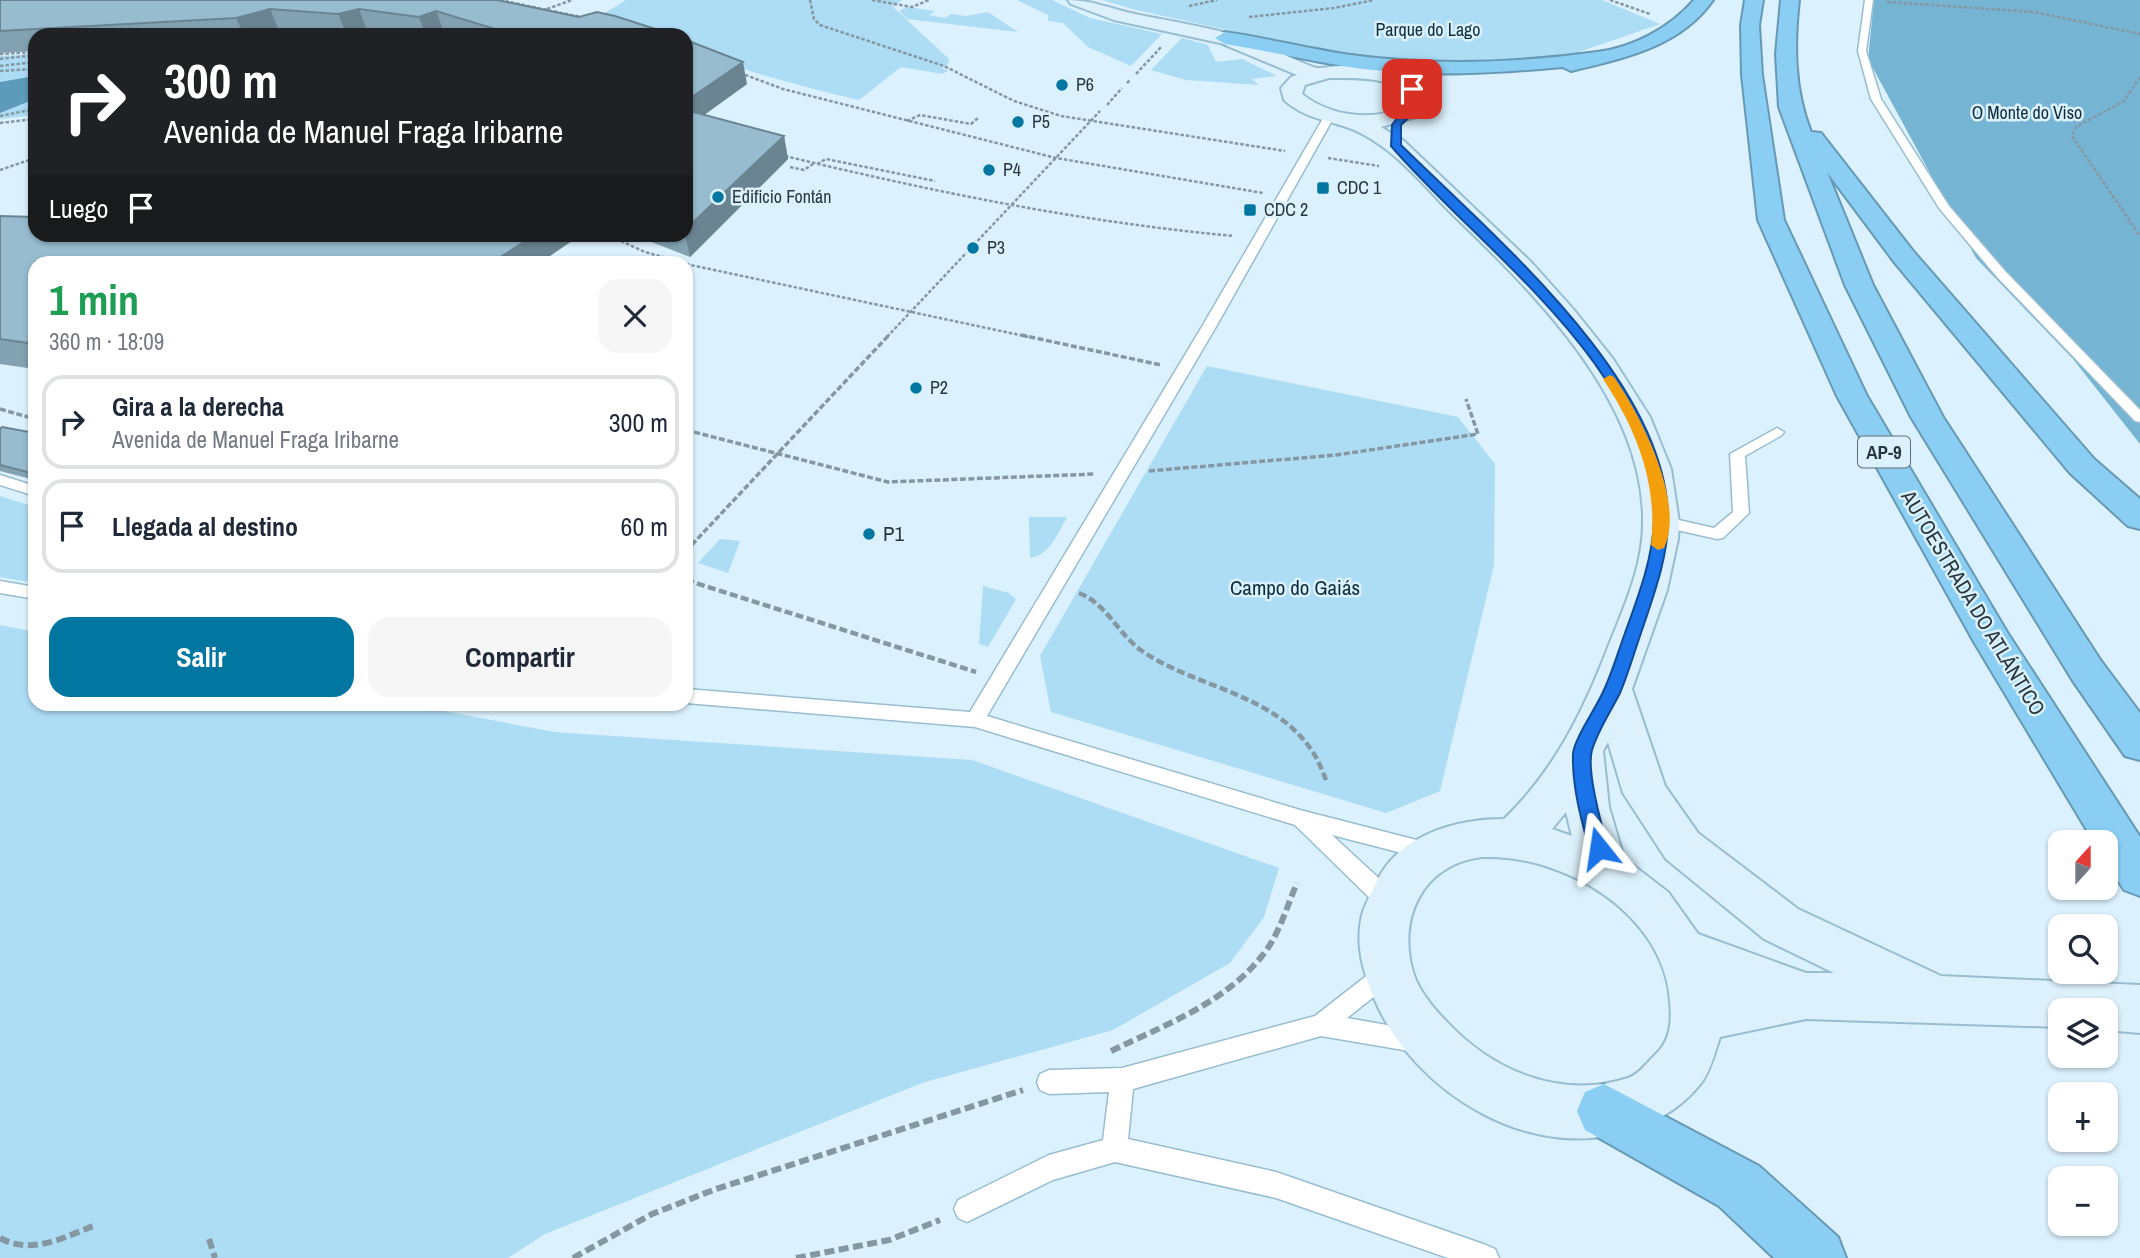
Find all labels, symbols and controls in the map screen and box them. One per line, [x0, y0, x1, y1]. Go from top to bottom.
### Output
park label: Parque do Lago [1375, 17, 1481, 42]
text: 300 m [164, 47, 278, 113]
icon: right [49, 56, 140, 147]
pin [1382, 59, 1442, 119]
icon: arrive [1393, 70, 1431, 108]
place label: P6 [1076, 72, 1094, 97]
marker: P6 [1054, 77, 1070, 93]
park label: O Monte do Viso [1972, 100, 2082, 125]
place label: P5 [1032, 109, 1050, 134]
text: Avenida de Manuel Fraga Iribarne [164, 110, 563, 153]
marker: P5 [1010, 114, 1026, 130]
place label: P4 [1003, 157, 1021, 182]
marker: P4 [981, 162, 997, 178]
place label: CDC 1 [1337, 175, 1382, 200]
marker: CDC 1 [1315, 180, 1331, 196]
place label: Edificio Fontán [732, 184, 831, 209]
icon: arrive [122, 189, 160, 227]
marker: Edificio Fontán [710, 189, 726, 205]
text: Luego [49, 191, 108, 226]
place label: CDC 2 [1264, 197, 1308, 222]
marker: CDC 2 [1242, 202, 1258, 218]
place label: P3 [987, 235, 1005, 260]
marker: P3 [965, 240, 981, 256]
text: 1 min [49, 272, 139, 328]
button: close [598, 279, 672, 353]
text: 360 m · 18:09 [49, 326, 164, 357]
place label: P2 [930, 375, 948, 400]
marker: P2 [908, 380, 924, 396]
text: Gira a la derecha [112, 389, 284, 424]
icon: right [53, 403, 91, 441]
text: 300 m [609, 405, 668, 440]
text: Avenida de Manuel Fraga Iribarne [112, 424, 399, 455]
road number: AP-9 [1858, 436, 1910, 467]
street label: AUTOESTRADA DO ATLÁNTICO [1894, 484, 2052, 721]
icon: arrive [53, 507, 91, 545]
text: Llegada al destino [112, 509, 298, 544]
text: 60 m [621, 509, 668, 544]
place label: P1 [883, 519, 904, 548]
marker: P1 [861, 526, 877, 542]
park label: Campo do Gaiás [1230, 573, 1360, 602]
button: Salir [49, 617, 354, 697]
button: Compartir [368, 617, 672, 697]
position arrow [1562, 811, 1636, 885]
north arrow [2048, 830, 2118, 900]
map controls [2048, 830, 2118, 1236]
button: search [2048, 914, 2118, 984]
button: layers [2048, 998, 2118, 1068]
button: + [2048, 1082, 2118, 1152]
button: − [2048, 1166, 2118, 1236]

